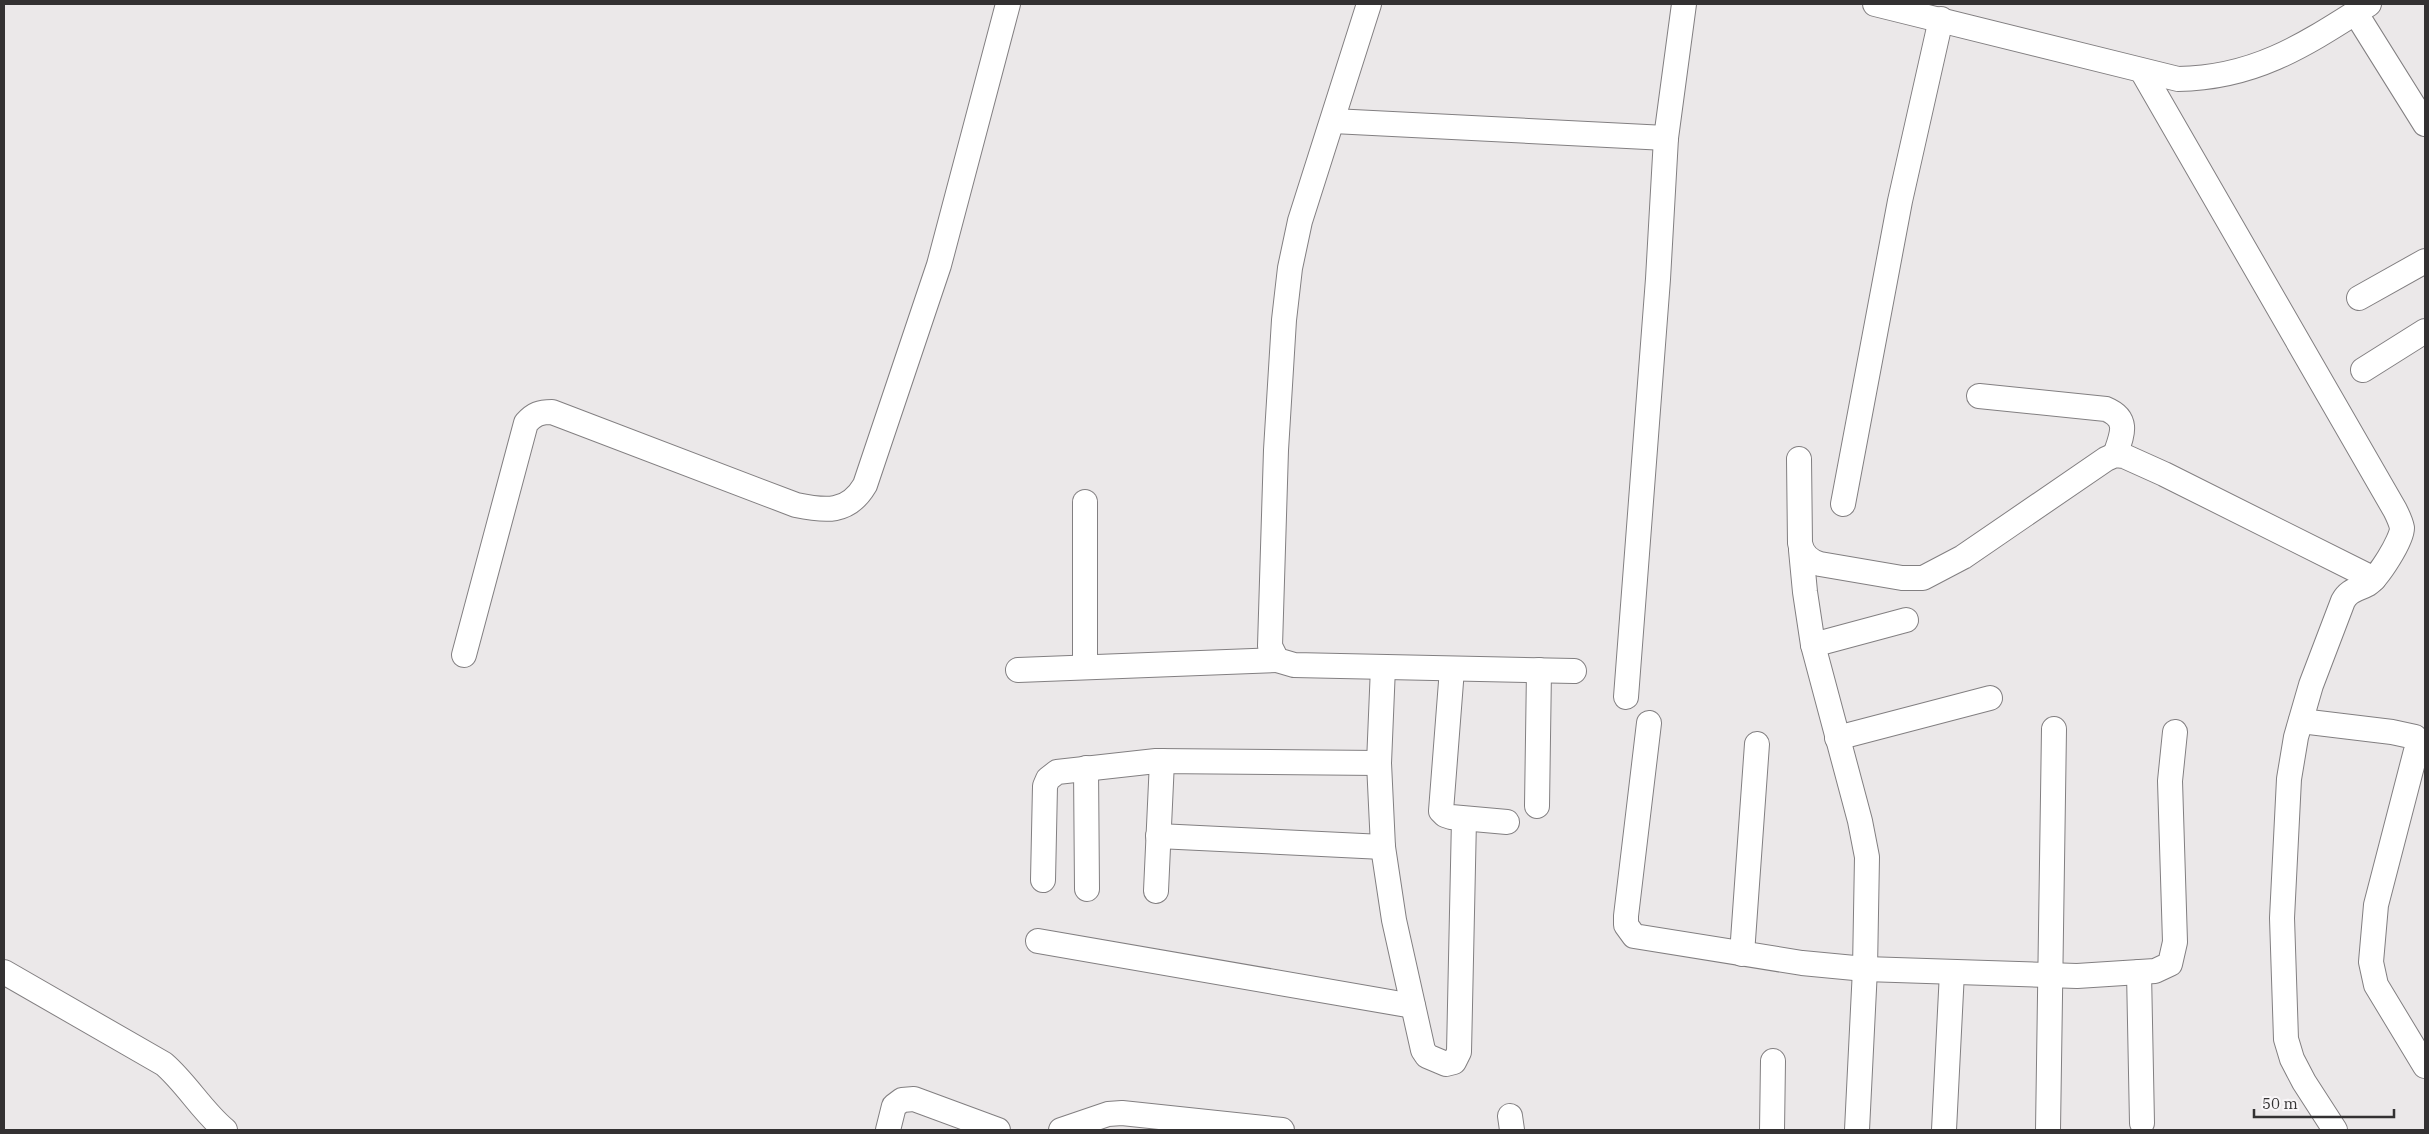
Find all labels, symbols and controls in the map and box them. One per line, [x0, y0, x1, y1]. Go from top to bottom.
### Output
scale bar [2254, 1086, 2394, 1118]
text: 50 m [2262, 1094, 2298, 1113]

